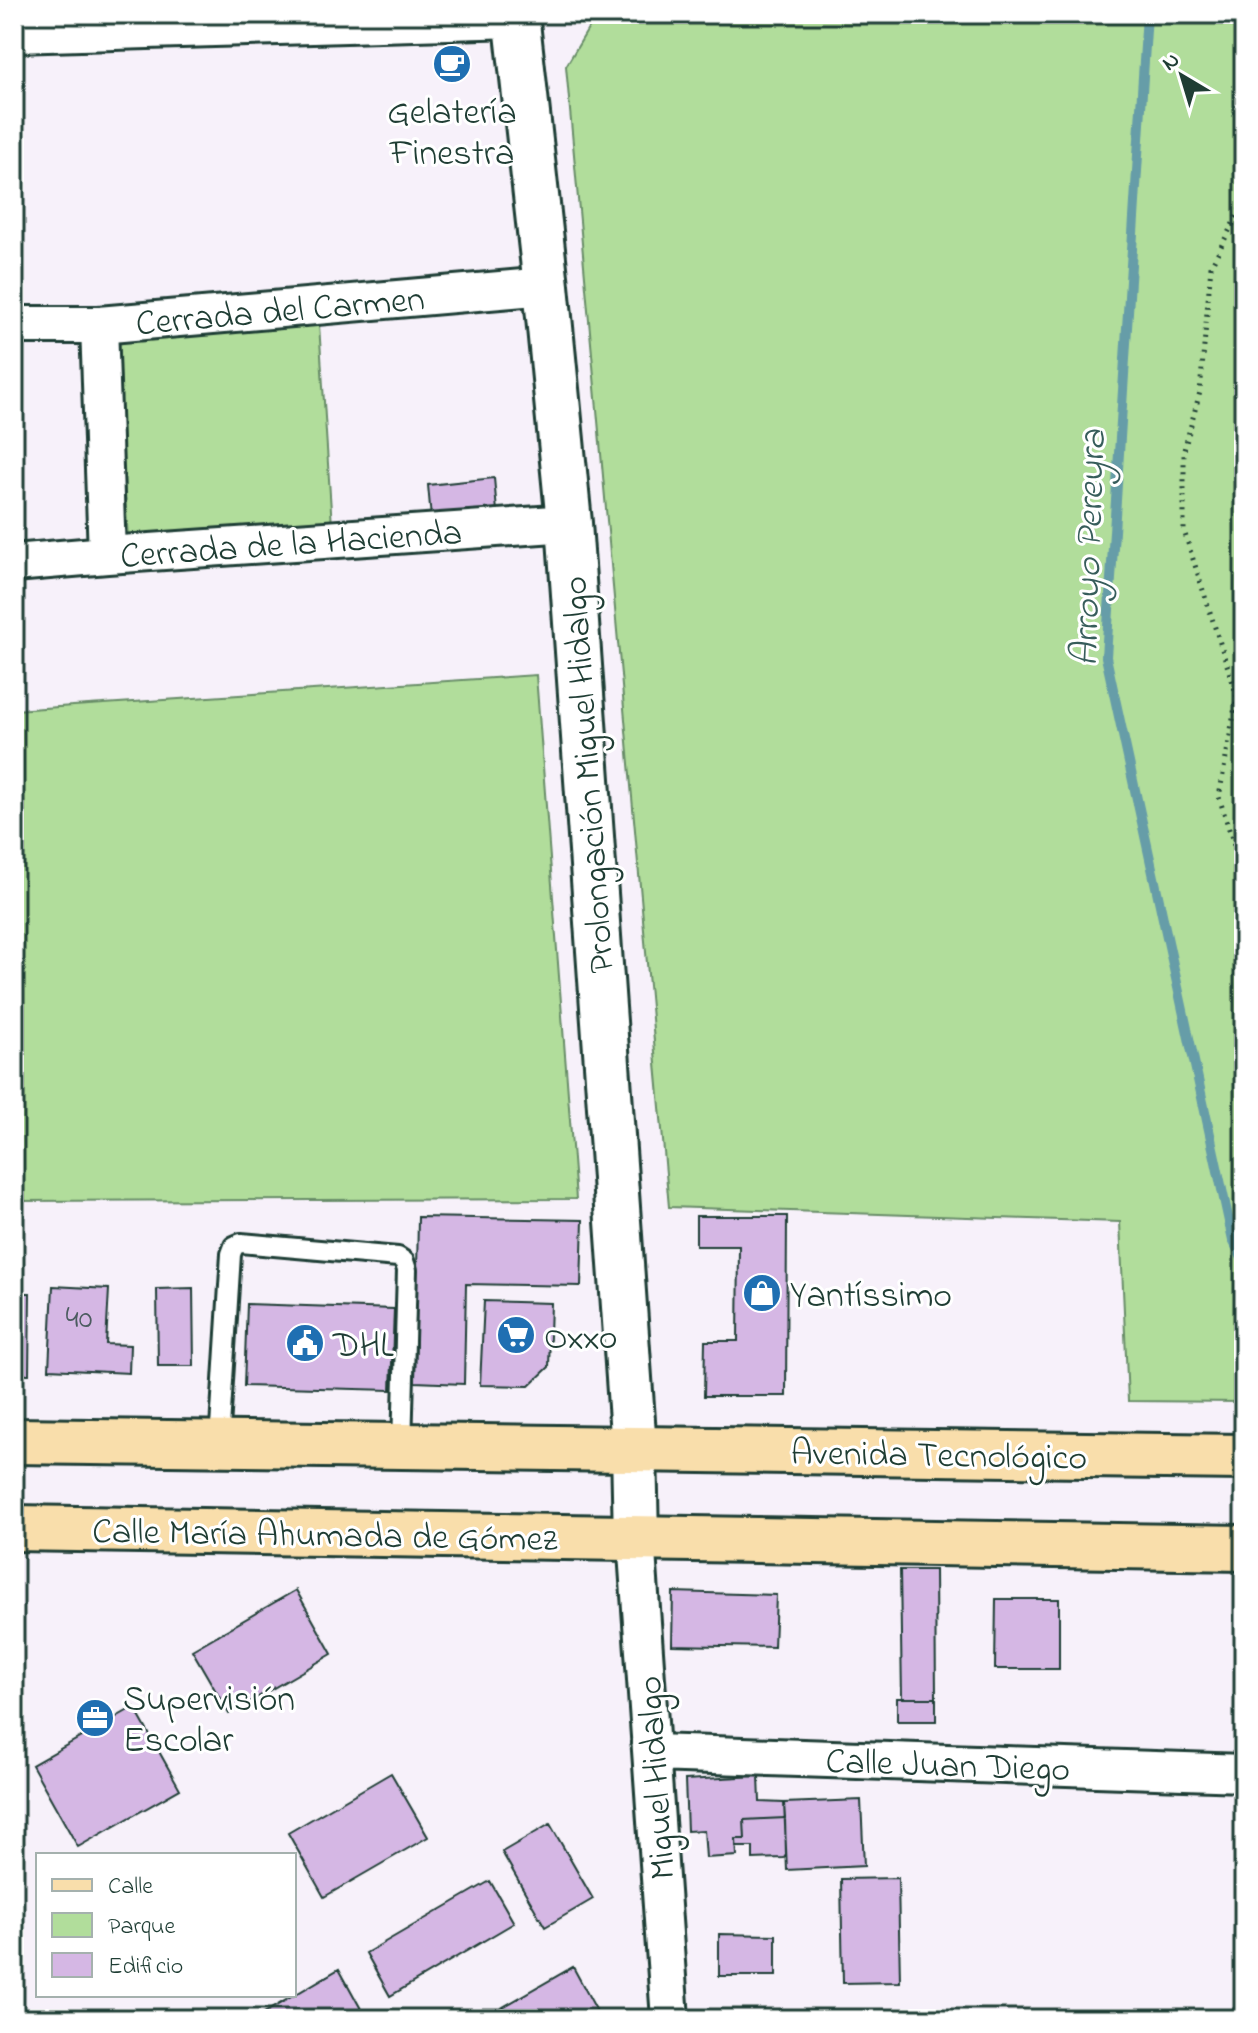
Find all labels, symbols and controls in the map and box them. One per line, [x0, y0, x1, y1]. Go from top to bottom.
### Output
north arrow [1142, 36, 1222, 116]
cafe icon: Gelatería Finestra [431, 43, 473, 85]
text: N [1156, 45, 1187, 80]
place label: Gelatería Finestra [387, 88, 517, 182]
street label: Cerrada del Carmen [134, 274, 427, 353]
water label: Arroyo Pereyra [1059, 428, 1123, 668]
street label: Cerrada de la Hacienda [119, 508, 464, 585]
street label: Prolongación Miguel Hidalgo [550, 574, 631, 975]
place label: Yantíssimo [790, 1271, 952, 1324]
shop icon: Yantíssimo [741, 1272, 783, 1314]
house number: 40 [65, 1296, 93, 1343]
place label: Oxxo [544, 1313, 618, 1366]
supermarket icon: Oxxo [495, 1314, 537, 1356]
place label: DHL [332, 1321, 394, 1374]
public building icon: DHL [284, 1322, 326, 1364]
street label: Avenida Tecnológico [790, 1428, 1088, 1487]
street label: Calle María Ahumada de Gómez [92, 1507, 559, 1568]
street label: Miguel Hidalgo [625, 1674, 692, 1881]
place label: Supervisión Escolar [123, 1675, 295, 1769]
office icon: Supervisión Escolar [74, 1697, 116, 1739]
street label: Calle Juan Diego [825, 1737, 1071, 1798]
legend [36, 1853, 296, 1997]
text: Calle [108, 1870, 153, 1905]
text: Parque [108, 1910, 175, 1945]
text: Edificio [108, 1950, 183, 1985]

